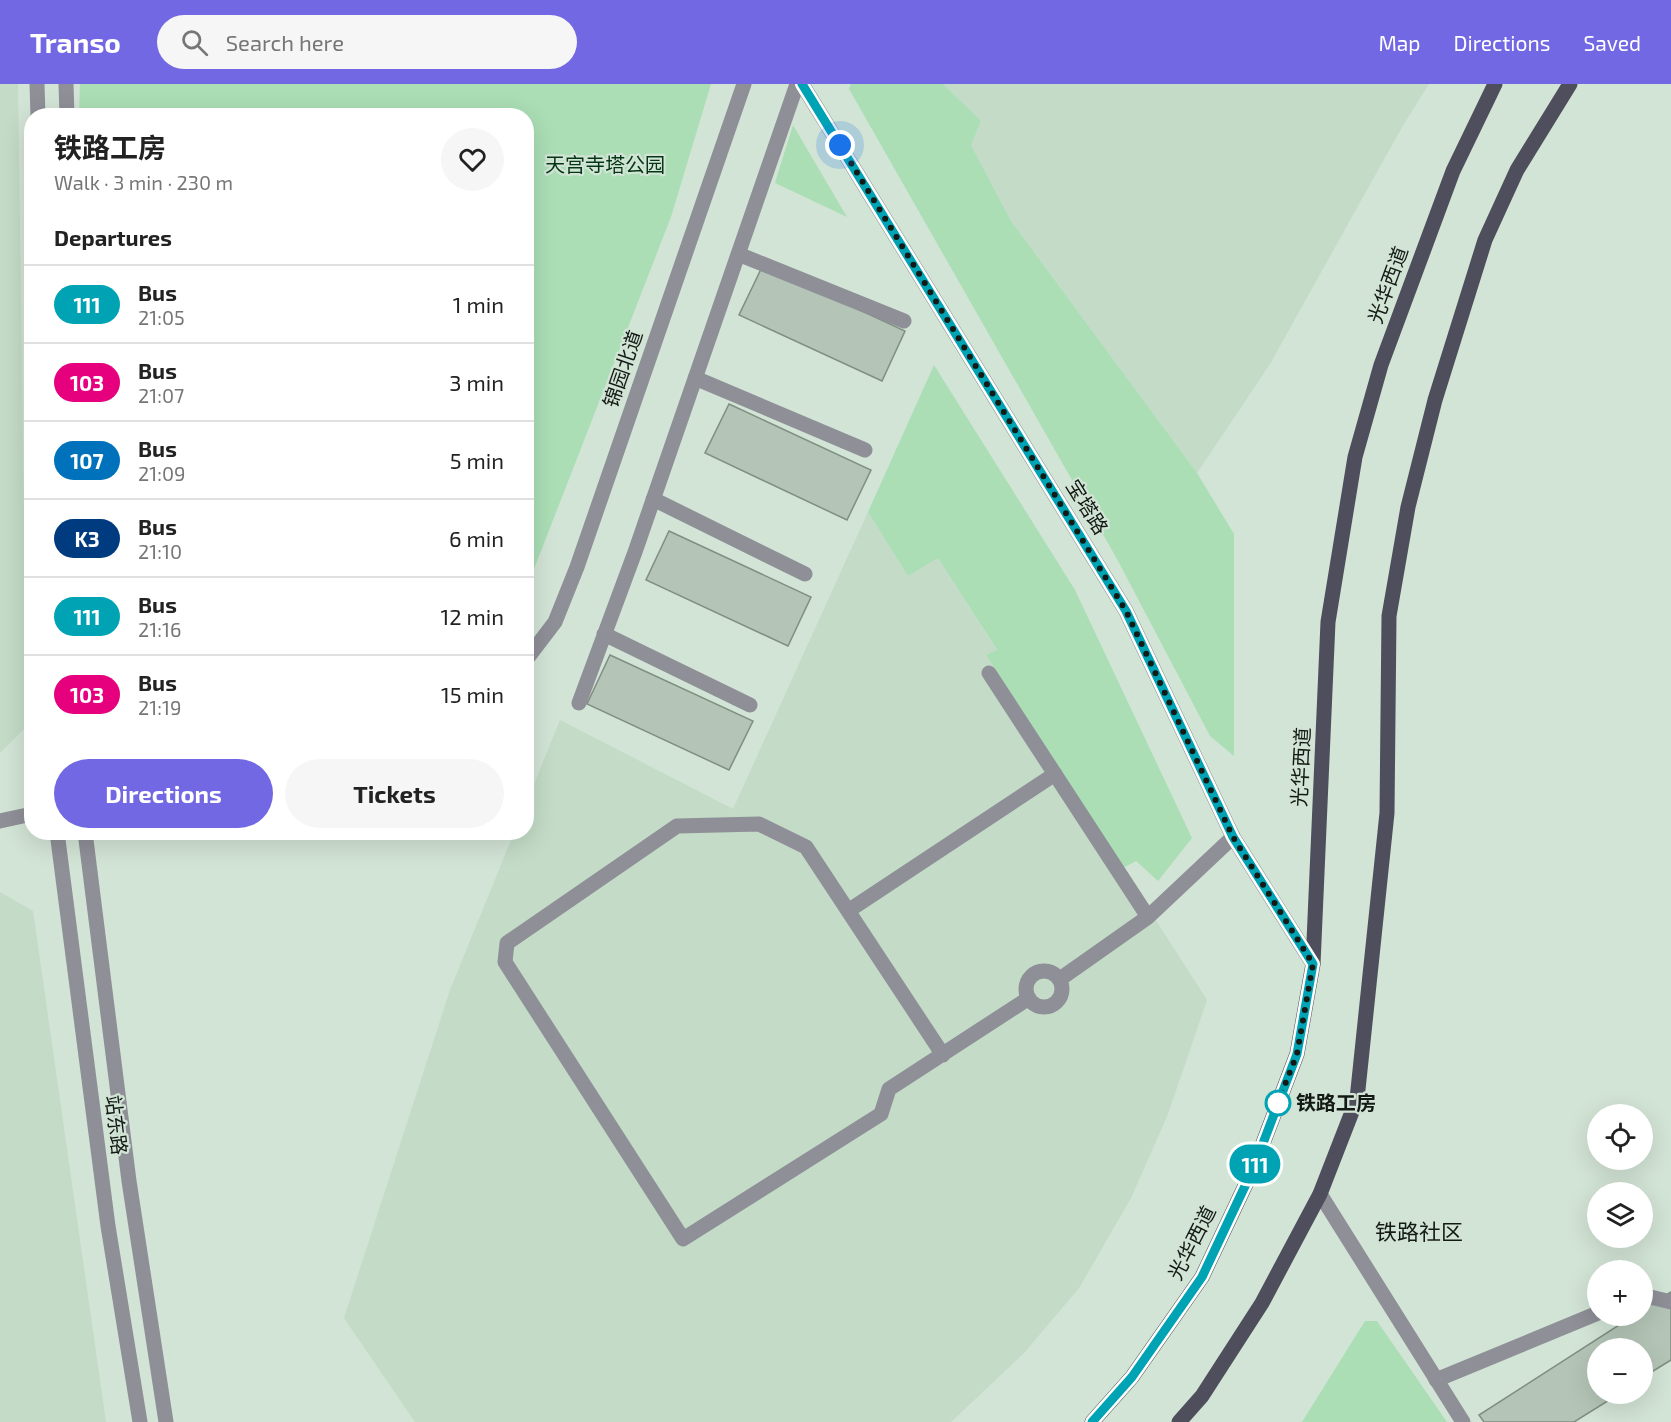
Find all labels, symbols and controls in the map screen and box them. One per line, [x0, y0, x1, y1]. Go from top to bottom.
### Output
search box [157, 15, 577, 69]
text: Transo [30, 25, 121, 59]
icon: search [178, 26, 211, 59]
text: Search here [226, 29, 344, 55]
text: Map [1378, 30, 1421, 55]
text: Directions [1454, 30, 1550, 55]
text: Saved [1583, 30, 1641, 55]
button: heart [441, 128, 504, 191]
text: 铁路工房 [54, 130, 166, 164]
your location [825, 130, 855, 160]
park label: 天宫寺塔公园 [545, 152, 665, 176]
text: Walk · 3 min · 230 m [54, 170, 233, 194]
text: Departures [54, 224, 172, 250]
street label: 光华西道 [1362, 243, 1412, 326]
text: Bus [138, 279, 177, 305]
text: 1 min [453, 291, 504, 317]
text: 111 [73, 292, 101, 317]
text: 21:05 [138, 305, 185, 329]
street label: 锦园北道 [598, 327, 646, 410]
text: Bus [138, 357, 177, 383]
text: 3 min [449, 369, 504, 395]
text: 103 [70, 370, 104, 395]
text: 21:07 [138, 383, 184, 407]
text: Bus [138, 435, 177, 461]
text: 5 min [450, 447, 504, 473]
text: 107 [70, 448, 104, 473]
text: 21:09 [138, 461, 185, 485]
street label: 宝塔路 [1062, 475, 1114, 538]
text: Bus [138, 513, 177, 539]
text: 6 min [449, 525, 504, 551]
text: K3 [74, 526, 100, 551]
text: 21:10 [138, 539, 182, 563]
text: Bus [138, 591, 177, 617]
text: 12 min [440, 603, 504, 629]
text: 111 [73, 604, 101, 629]
text: 21:16 [138, 617, 181, 641]
text: Bus [138, 669, 177, 695]
text: 15 min [441, 681, 504, 707]
text: 103 [70, 682, 104, 707]
text: 21:19 [138, 695, 181, 719]
street label: 光华西道 [1286, 726, 1314, 808]
button: Directions [54, 759, 273, 828]
button: Tickets [285, 759, 504, 828]
marker: 铁路工房 [1265, 1090, 1291, 1116]
place label: 铁路工房 [1296, 1090, 1376, 1114]
street label: 站东路 [101, 1094, 133, 1156]
map controls [1587, 1104, 1653, 1404]
button: locate [1587, 1104, 1653, 1170]
line badge: 111 [1220, 1144, 1290, 1184]
text: 111 [1241, 1152, 1269, 1177]
button: layers [1587, 1182, 1653, 1248]
street label: 光华西道 [1162, 1201, 1220, 1284]
district label: 铁路社区 [1375, 1218, 1463, 1244]
button: + [1587, 1260, 1653, 1326]
button: − [1587, 1338, 1653, 1404]

